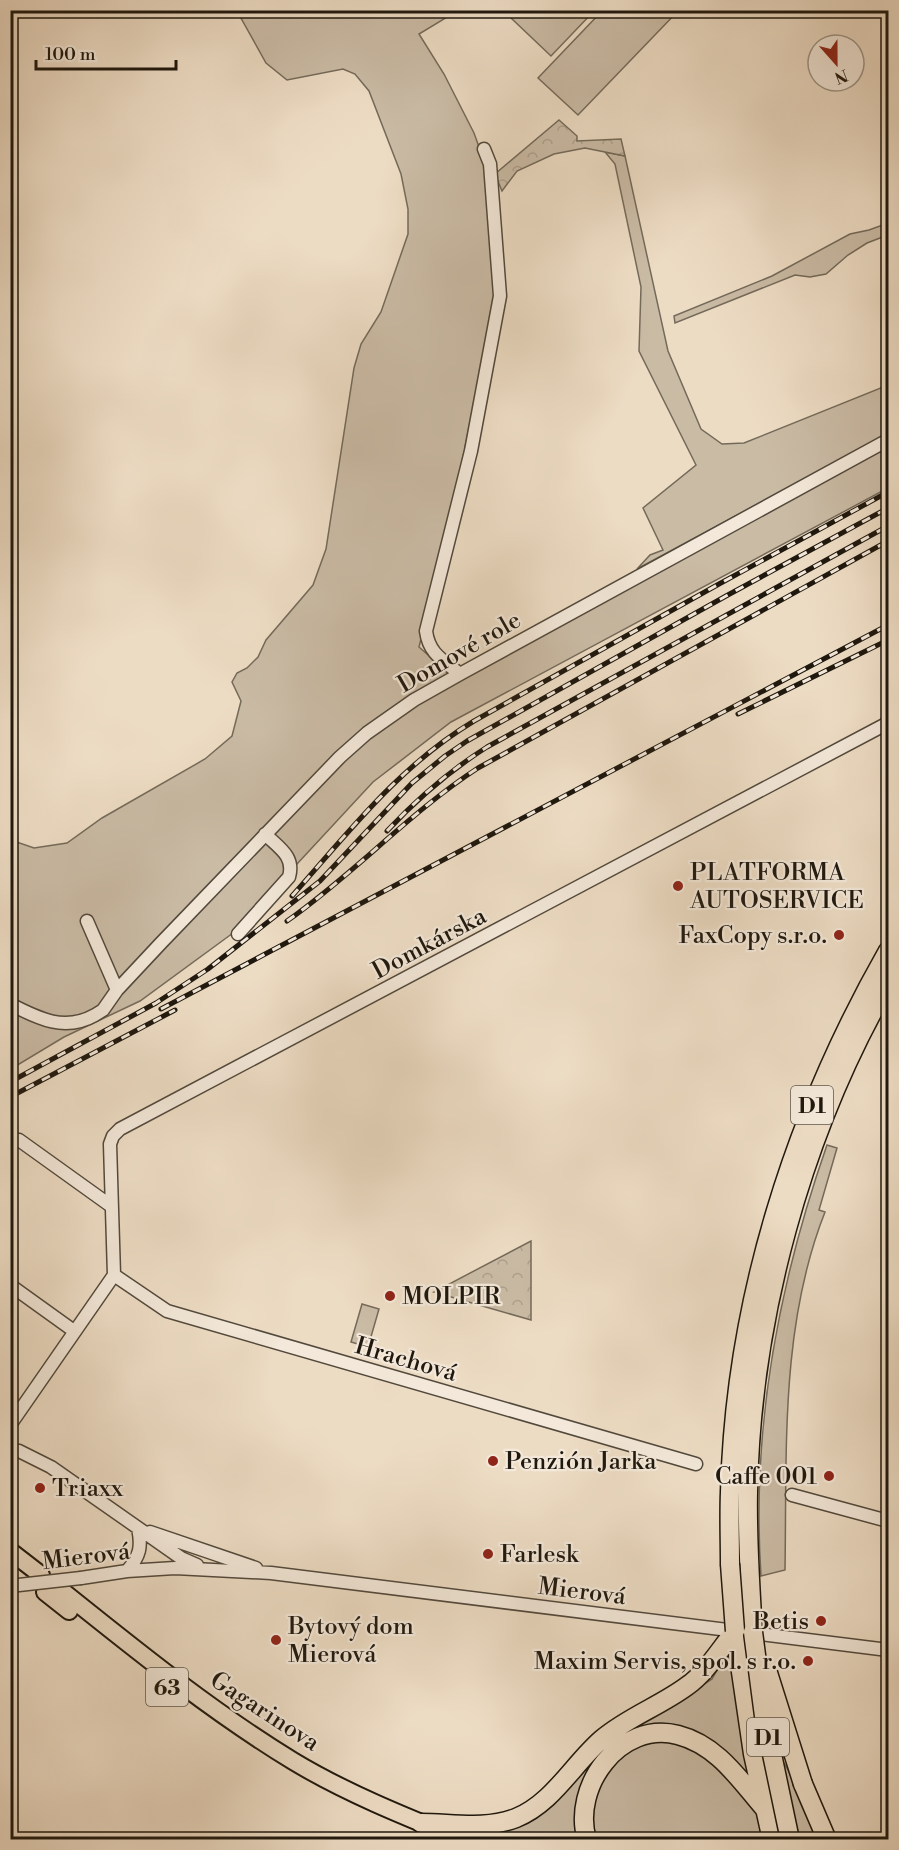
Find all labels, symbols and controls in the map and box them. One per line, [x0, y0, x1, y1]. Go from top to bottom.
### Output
scale bar [36, 33, 176, 71]
north arrow [806, 33, 866, 93]
text: 100 m [45, 43, 96, 66]
text: N [831, 64, 851, 88]
street label: Domové role [392, 605, 527, 700]
place label: PLATFORMA AUTOSERVICE [689, 858, 864, 916]
marker: PLATFORMA AUTOSERVICE [671, 879, 685, 893]
street label: Domkárska [367, 901, 492, 986]
place label: FaxCopy s.r.o. [679, 921, 827, 951]
marker: FaxCopy s.r.o. [832, 928, 846, 942]
road number: D1 [791, 1086, 833, 1124]
place label: MOLPIR [402, 1282, 501, 1312]
marker: MOLPIR [383, 1289, 397, 1303]
street label: Hrachová [351, 1331, 461, 1389]
place label: Penzión Jarka [505, 1447, 657, 1477]
marker: Penzión Jarka [486, 1454, 500, 1468]
place label: Caffe 001 [715, 1462, 818, 1492]
marker: Caffe 001 [822, 1469, 836, 1483]
place label: Triaxx [52, 1474, 124, 1504]
marker: Triaxx [33, 1481, 47, 1495]
street label: Mierová [40, 1537, 133, 1577]
place label: Farlesk [500, 1540, 580, 1570]
marker: Farlesk [481, 1547, 495, 1561]
street label: Mierová [536, 1572, 628, 1612]
place label: Betis [752, 1607, 809, 1637]
place label: Bytový dom Mierová [287, 1612, 414, 1670]
marker: Betis [814, 1614, 828, 1628]
marker: Bytový dom Mierová [269, 1633, 283, 1647]
place label: Maxim Servis, spol. s r.o. [534, 1647, 796, 1677]
marker: Maxim Servis, spol. s r.o. [801, 1654, 815, 1668]
street label: Gagarinova [204, 1665, 326, 1759]
road number: 63 [146, 1668, 188, 1706]
road number: D1 [747, 1718, 789, 1756]

